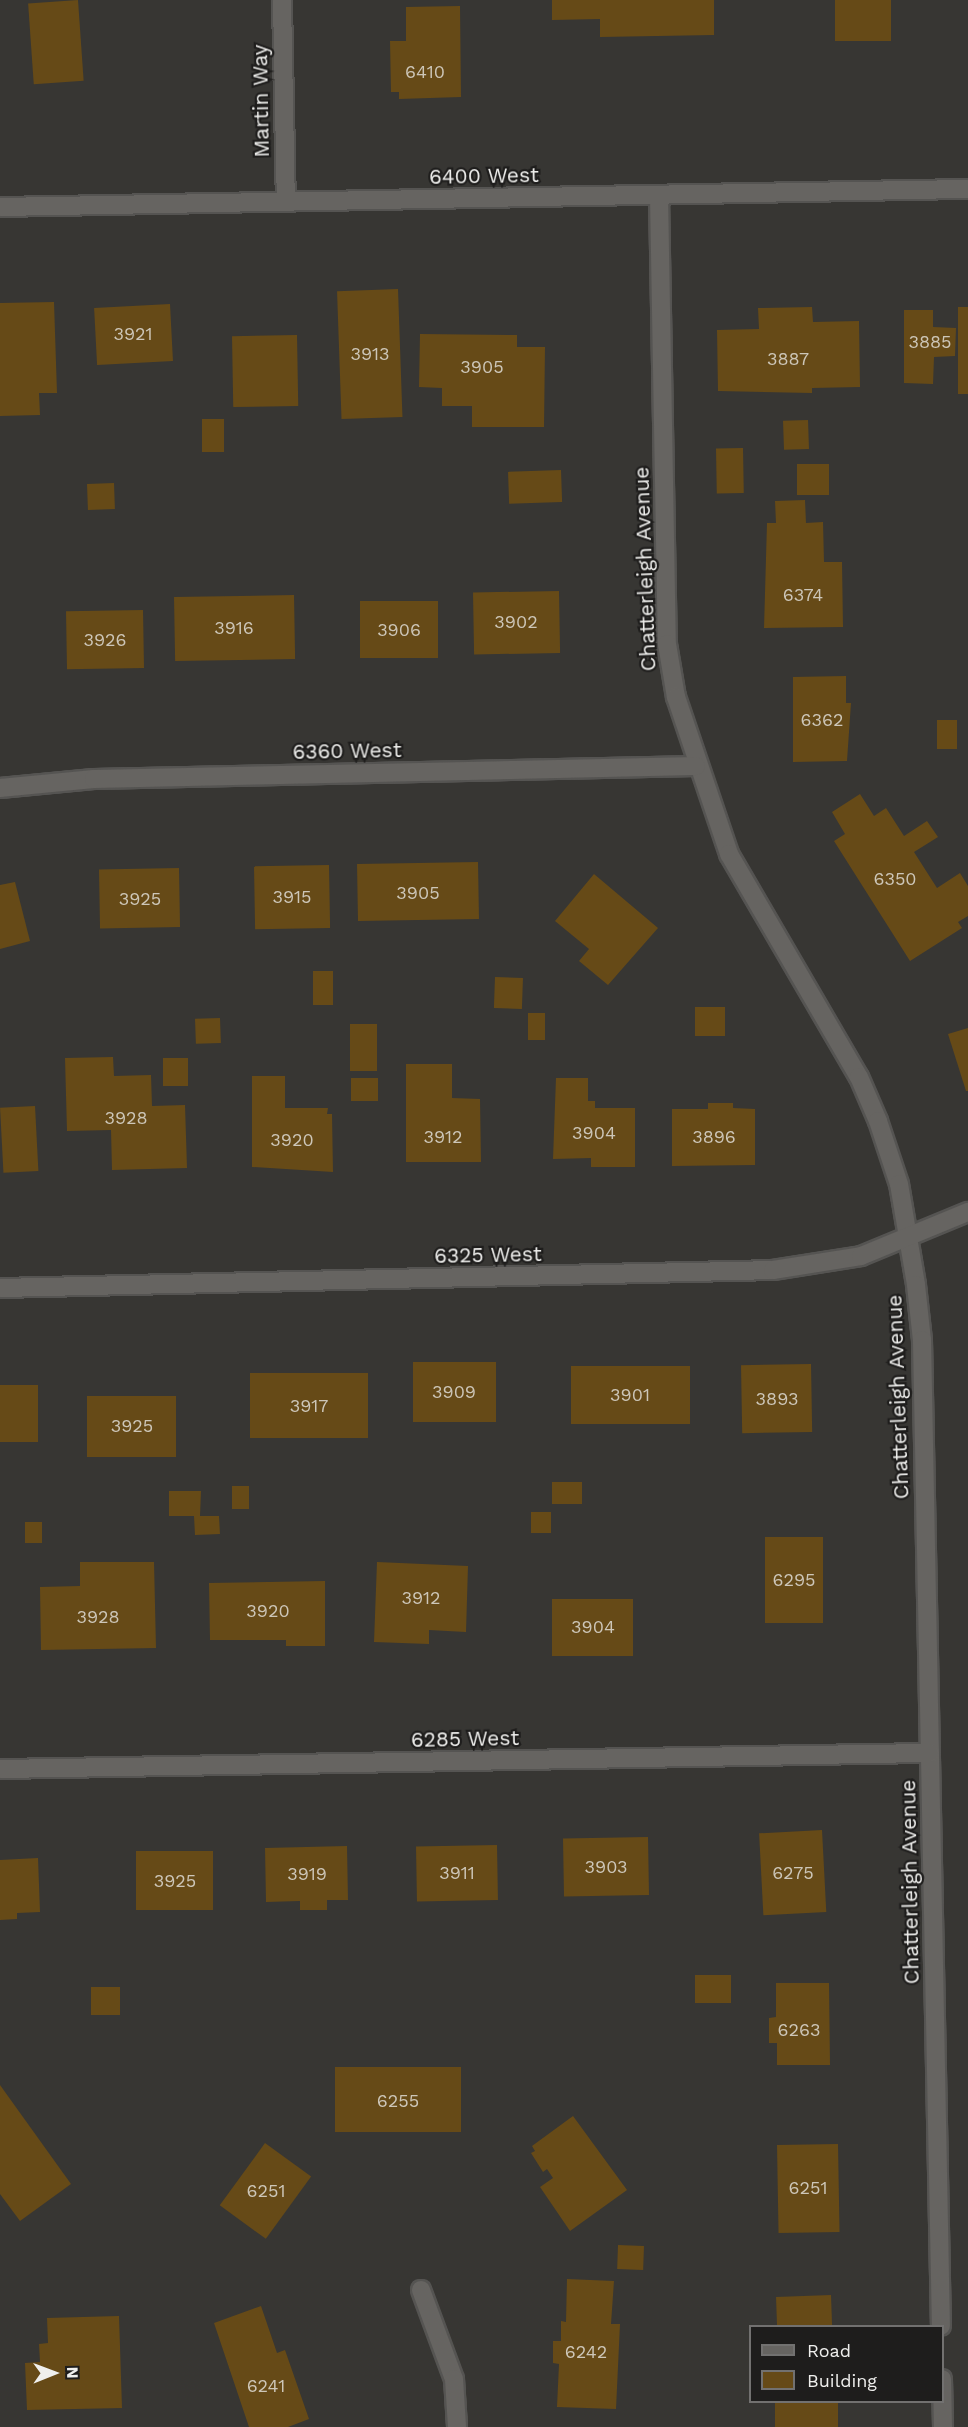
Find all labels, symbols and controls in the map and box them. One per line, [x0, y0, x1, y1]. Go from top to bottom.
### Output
street label: Martin Way [247, 44, 275, 158]
house number: 6410 [405, 61, 445, 83]
street label: 6400 West [429, 162, 539, 190]
house number: 3921 [113, 323, 153, 345]
house number: 3885 [908, 331, 952, 353]
house number: 3913 [350, 343, 390, 365]
house number: 3887 [767, 348, 809, 370]
house number: 3905 [460, 356, 504, 378]
street label: Chatterleigh Avenue [629, 466, 661, 672]
house number: 6374 [783, 584, 823, 606]
house number: 3902 [494, 611, 538, 633]
house number: 3916 [214, 617, 254, 639]
house number: 3906 [377, 619, 421, 641]
house number: 3926 [83, 629, 127, 651]
house number: 6362 [801, 709, 843, 731]
street label: 6360 West [292, 737, 402, 765]
house number: 6350 [873, 868, 917, 890]
house number: 3905 [396, 882, 440, 904]
house number: 3915 [272, 886, 312, 908]
house number: 3925 [119, 888, 161, 910]
house number: 3928 [104, 1107, 148, 1129]
house number: 3904 [572, 1122, 616, 1144]
house number: 3912 [423, 1126, 463, 1148]
house number: 3896 [692, 1126, 736, 1148]
house number: 3920 [270, 1129, 314, 1151]
street label: 6325 West [434, 1241, 542, 1269]
street label: Chatterleigh Avenue [882, 1294, 914, 1500]
house number: 3909 [432, 1381, 476, 1403]
house number: 3901 [610, 1384, 650, 1406]
house number: 3893 [756, 1388, 798, 1410]
house number: 3917 [290, 1395, 328, 1417]
house number: 3925 [111, 1415, 153, 1437]
house number: 6295 [772, 1569, 816, 1591]
house number: 3912 [401, 1587, 441, 1609]
house number: 3920 [246, 1600, 290, 1622]
house number: 3928 [76, 1606, 120, 1628]
house number: 3904 [571, 1616, 615, 1638]
street label: 6285 West [410, 1725, 520, 1753]
street label: Chatterleigh Avenue [896, 1779, 924, 1985]
house number: 3903 [585, 1856, 627, 1878]
house number: 3911 [439, 1862, 475, 1884]
house number: 6275 [772, 1862, 814, 1884]
house number: 3919 [287, 1863, 327, 1885]
house number: 3925 [154, 1870, 196, 1892]
house number: 6263 [778, 2019, 820, 2041]
house number: 6255 [377, 2090, 419, 2112]
house number: 6251 [789, 2177, 827, 2199]
house number: 6251 [247, 2180, 285, 2202]
legend [749, 2325, 944, 2403]
text: Road [807, 2340, 851, 2361]
house number: 6242 [565, 2341, 607, 2363]
north arrow [24, 2343, 84, 2403]
text: N [63, 2367, 82, 2379]
text: Building [807, 2370, 877, 2391]
house number: 6241 [247, 2375, 285, 2397]

